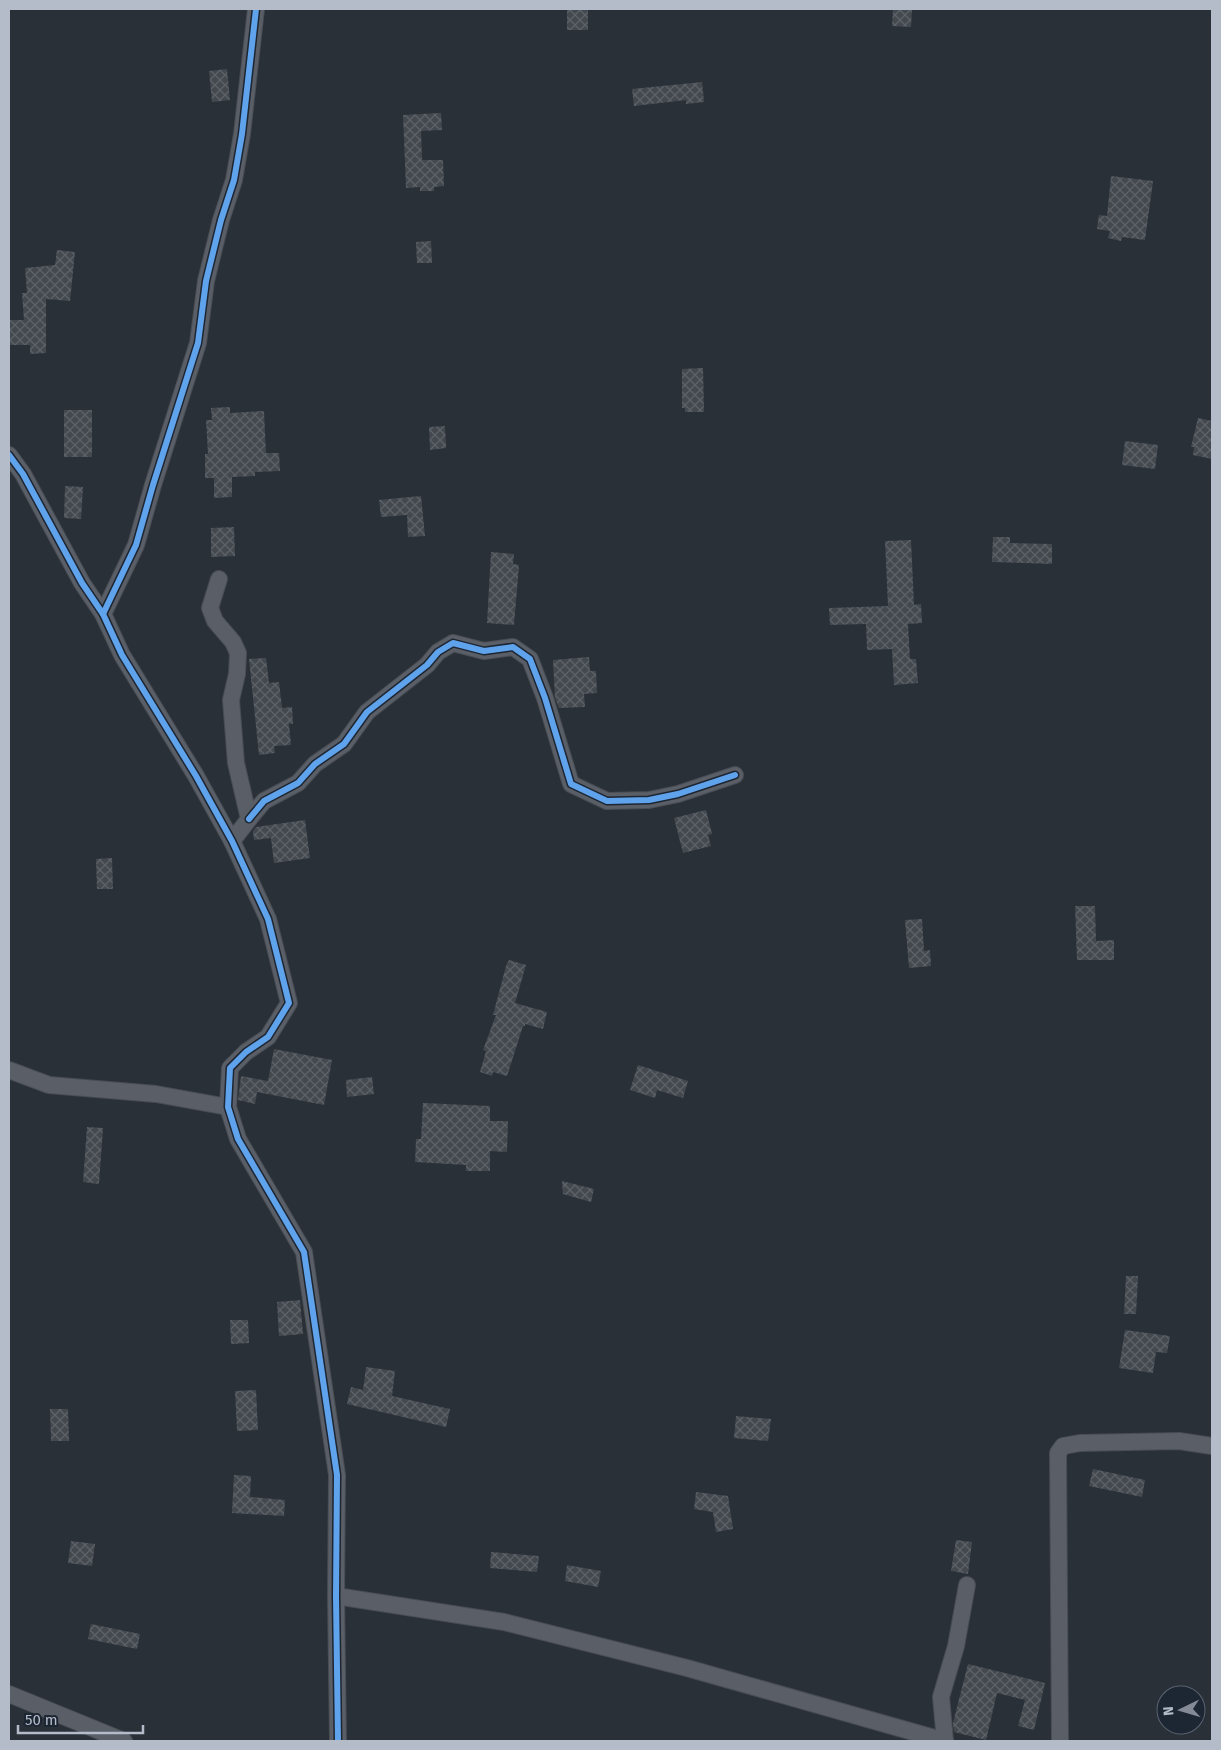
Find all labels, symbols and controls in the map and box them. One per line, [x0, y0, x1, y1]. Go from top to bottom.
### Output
north arrow [1156, 1685, 1206, 1735]
scale bar [18, 1702, 142, 1734]
text: N [1160, 1706, 1177, 1716]
text: 50 m [25, 1711, 58, 1729]

